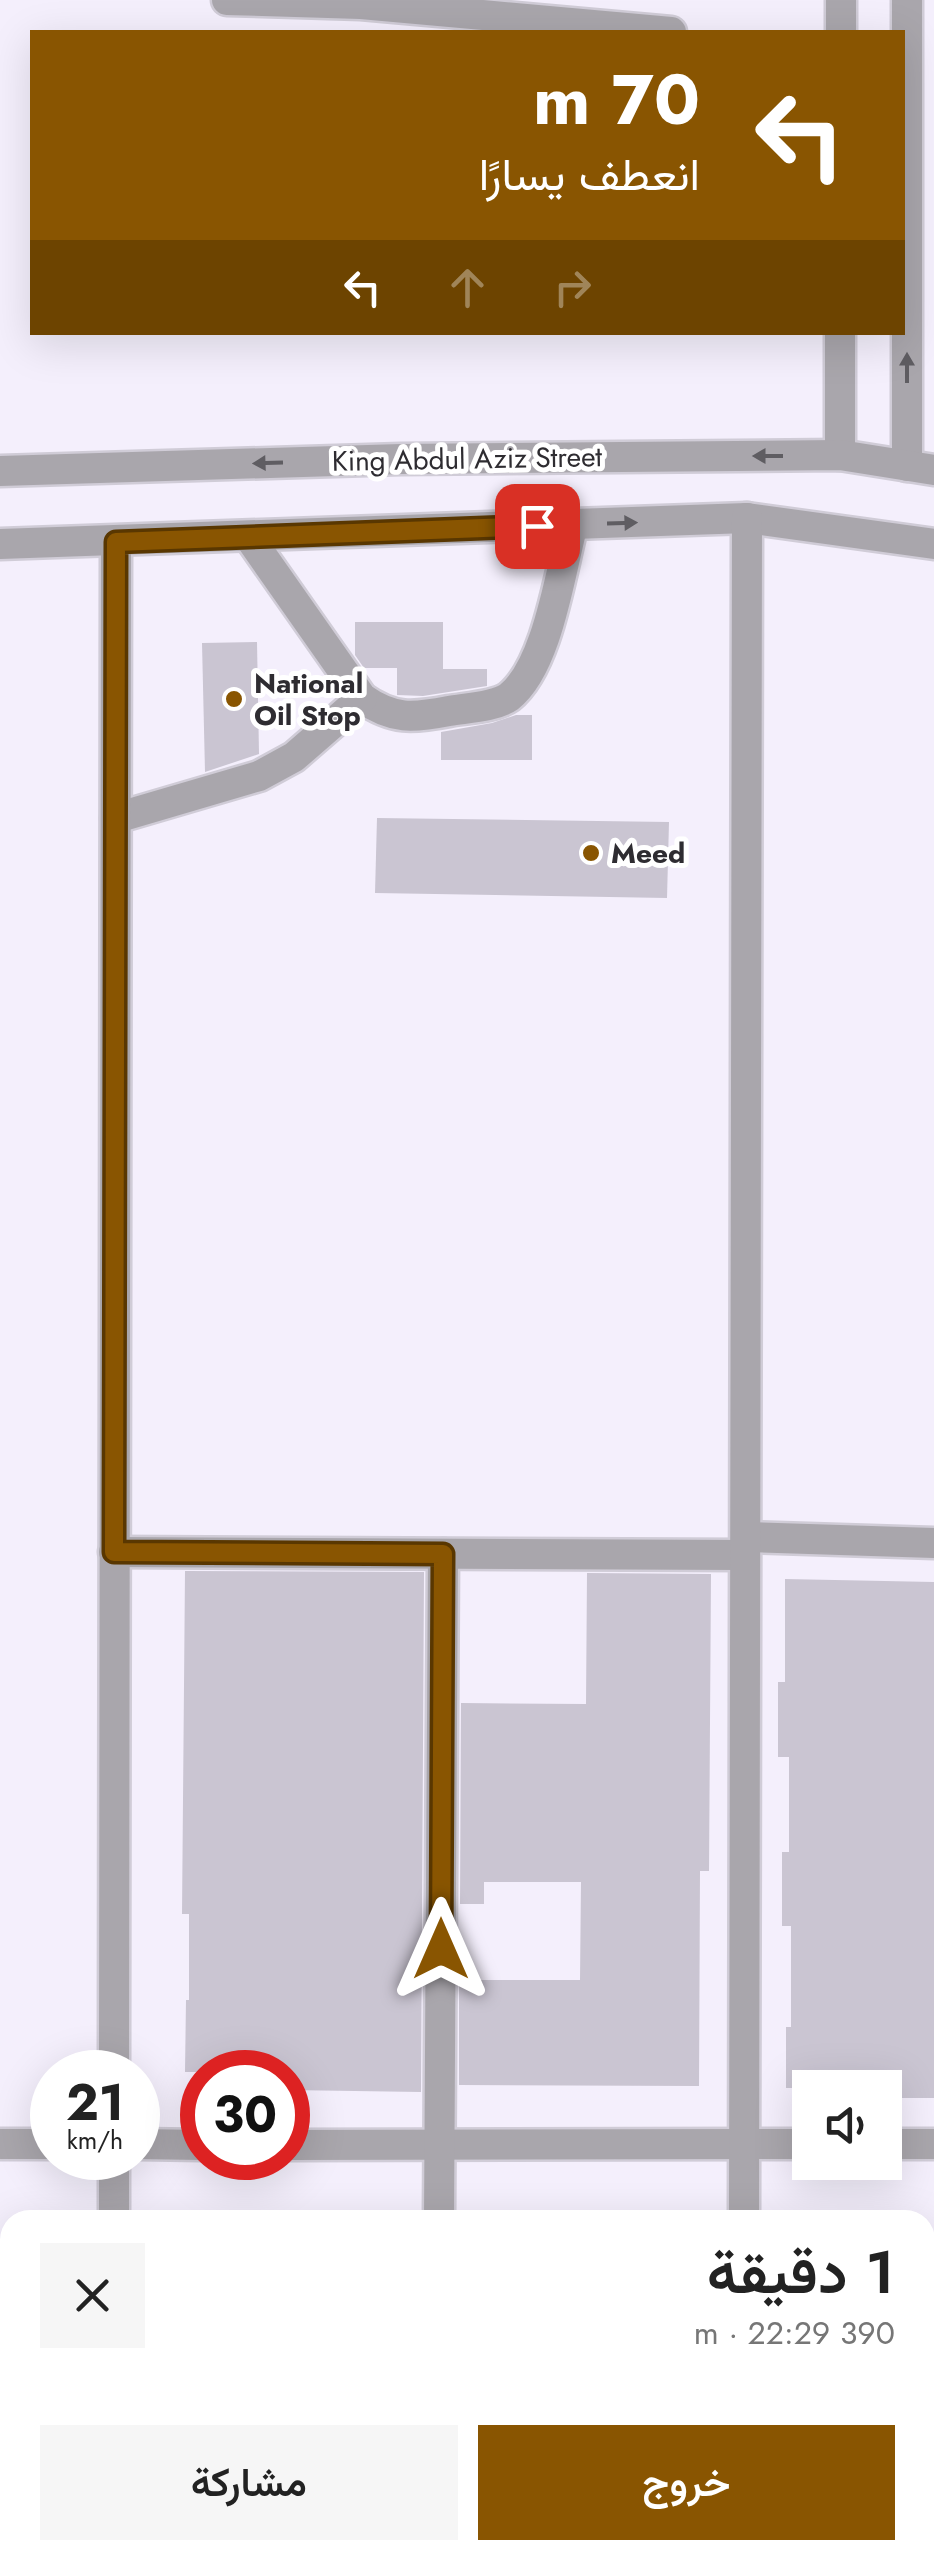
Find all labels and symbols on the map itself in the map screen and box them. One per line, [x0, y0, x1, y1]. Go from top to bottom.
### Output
one-way arrow [899, 352, 915, 384]
street label: King Abdul Aziz Street [332, 436, 603, 482]
one-way arrow [751, 448, 783, 464]
one-way arrow [251, 455, 283, 471]
pin [495, 484, 580, 569]
one-way arrow [607, 514, 639, 530]
place label: National Oil Stop [254, 663, 363, 736]
marker: National Oil Stop [223, 688, 245, 710]
place label: Meed [611, 833, 685, 874]
marker: Meed [580, 842, 602, 864]
position arrow [389, 1897, 493, 2001]
speed limit sign: 30 [180, 2050, 310, 2180]

